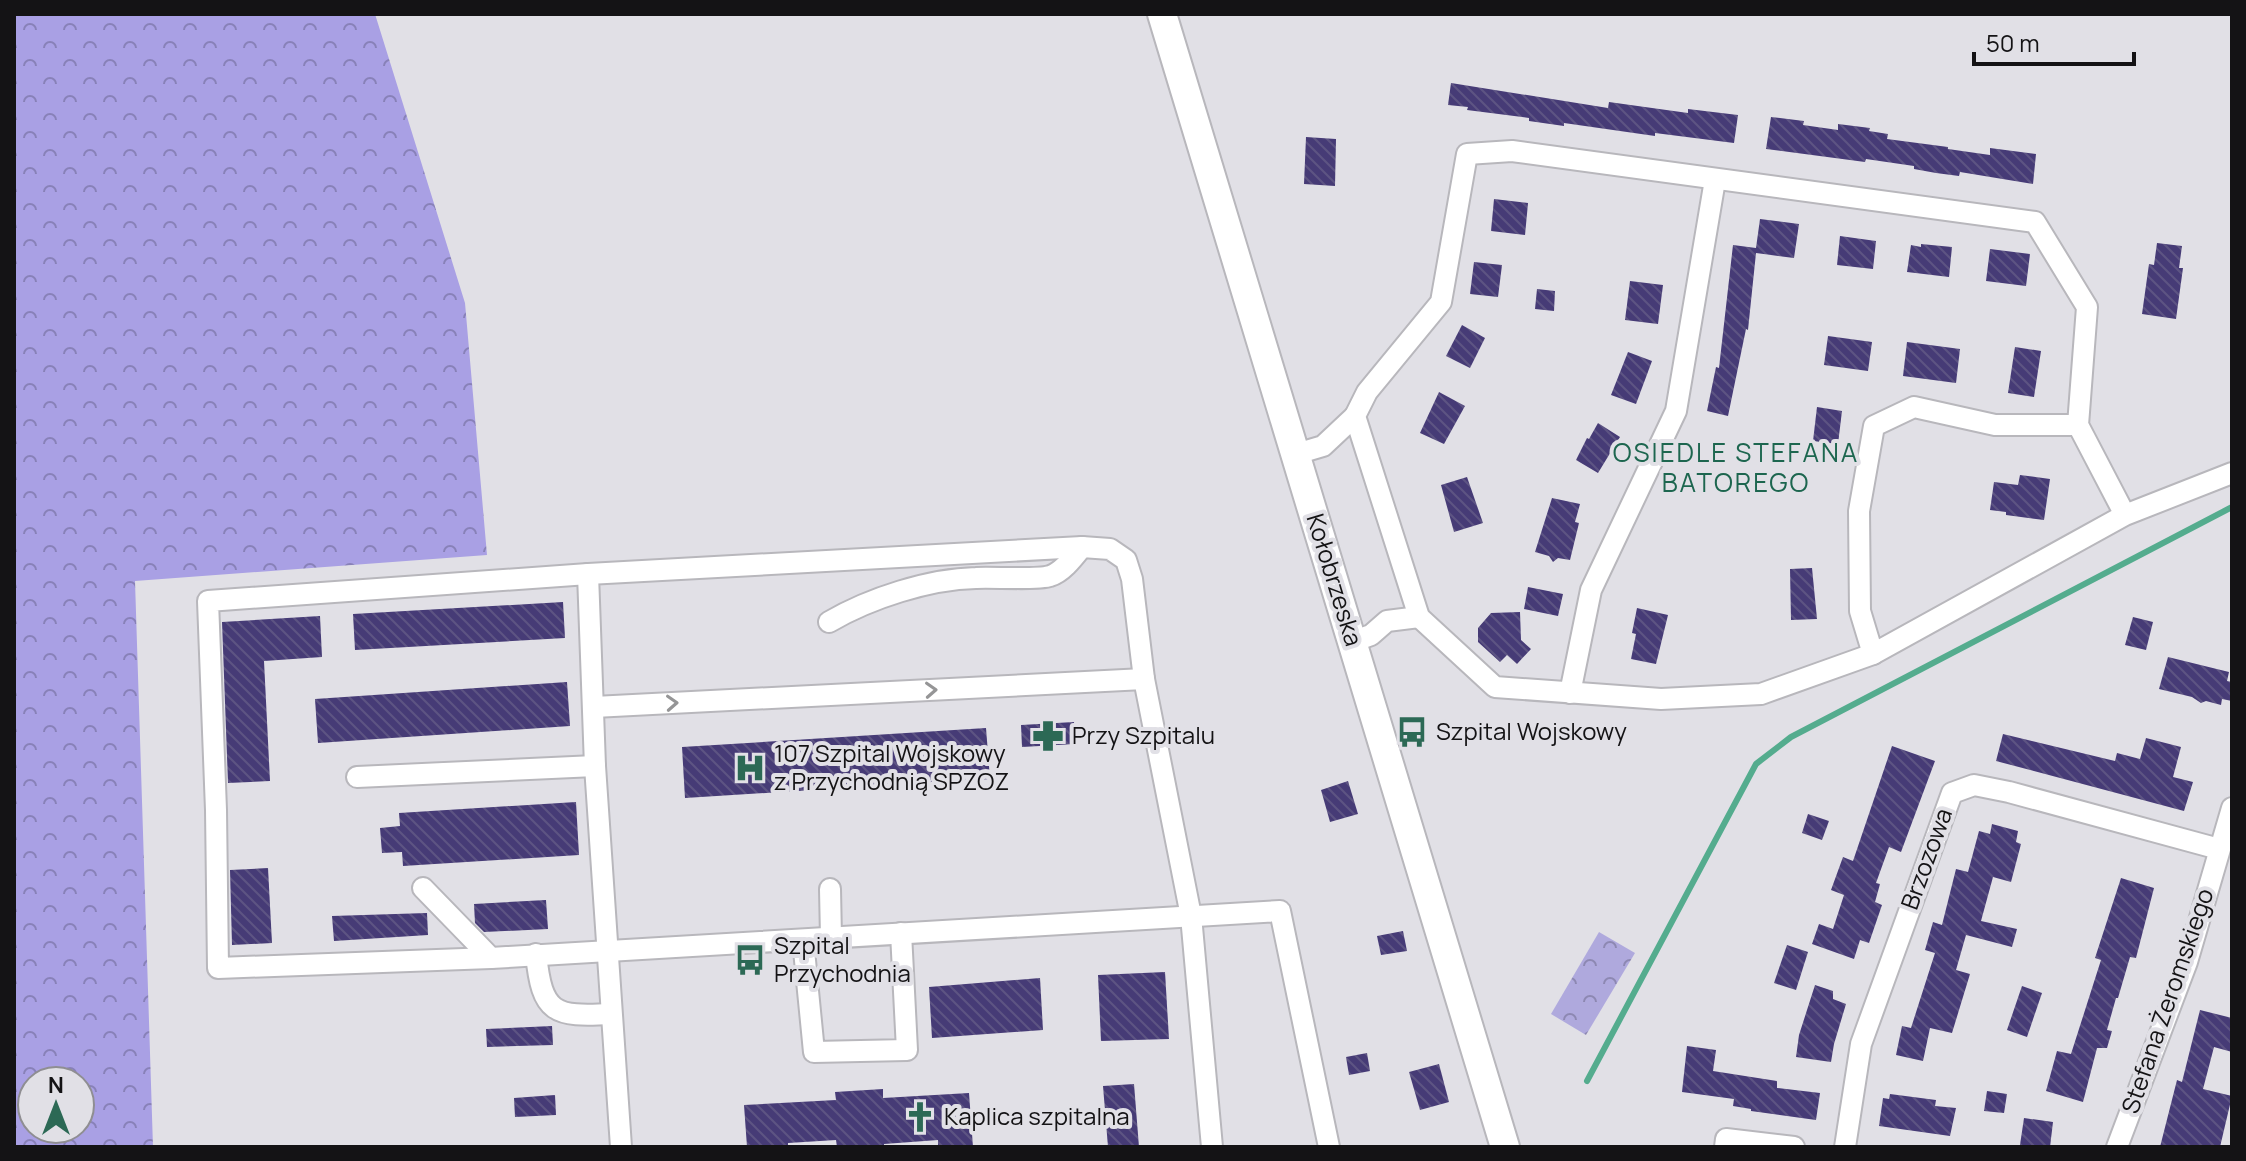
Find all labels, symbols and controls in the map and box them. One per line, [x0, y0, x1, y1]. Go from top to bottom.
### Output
scale bar [1974, 16, 2134, 66]
text: 50 m [1986, 26, 2040, 59]
district label: OSIEDLE STEFANA BATOREGO [1613, 434, 1859, 500]
street label: Kołobrzeska [1300, 509, 1371, 650]
one-way arrow [925, 681, 938, 698]
one-way arrow [666, 695, 679, 712]
place label: Szpital Wojskowy [1436, 714, 1627, 747]
bus stop icon: Szpital Wojskowy [1395, 715, 1429, 749]
place label: Przy Szpitalu [1072, 718, 1215, 751]
pharmacy icon: Przy Szpitalu [1031, 719, 1065, 753]
place label: 107 Szpital Wojskowy z Przychodnią SPZOZ [774, 736, 1009, 797]
hospital icon: 107 Szpital Wojskowy z Przychodnią SPZOZ [733, 751, 767, 785]
street label: Brzozowa [1892, 803, 1959, 914]
street label: Stefana Żeromskiego [2113, 884, 2221, 1117]
place label: Szpital Przychodnia [774, 928, 911, 989]
bus stop icon: Szpital Przychodnia [733, 943, 767, 977]
north arrow [16, 1065, 96, 1145]
text: N [48, 1070, 64, 1100]
place label: Kaplica szpitalna [944, 1099, 1130, 1132]
church icon: Kaplica szpitalna [903, 1100, 937, 1134]

